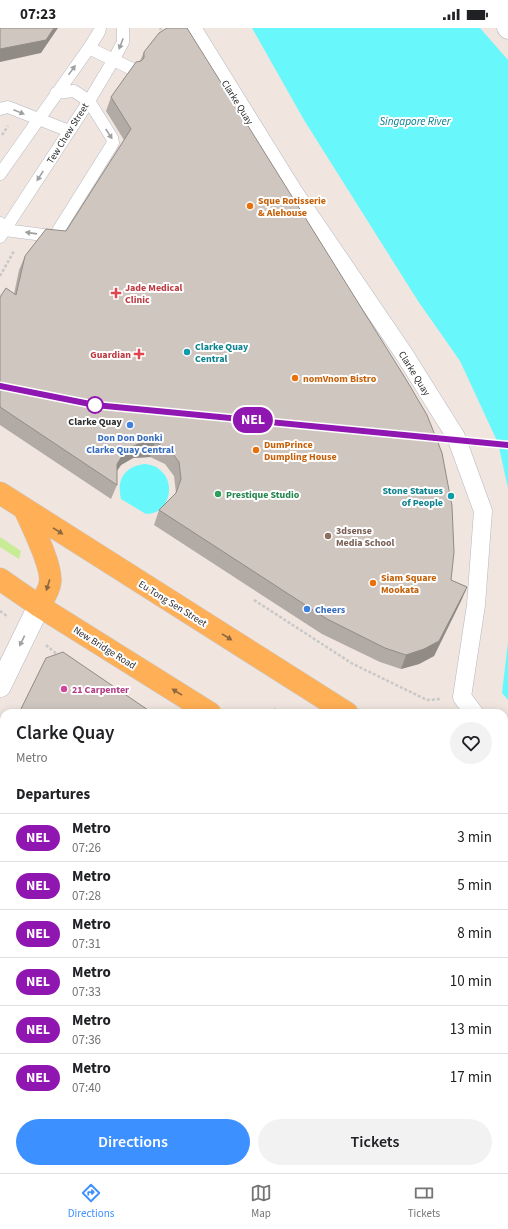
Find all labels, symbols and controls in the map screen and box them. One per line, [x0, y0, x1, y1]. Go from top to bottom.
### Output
text: 07:23 [20, 4, 56, 25]
one-way arrow [117, 38, 124, 50]
one-way arrow [68, 65, 77, 76]
street label: Clarke Quay [218, 77, 257, 128]
street label: Tew Chew Street [44, 100, 92, 167]
one-way arrow [14, 109, 26, 115]
water label: Singapore River [380, 114, 452, 129]
one-way arrow [106, 128, 113, 140]
one-way arrow [36, 171, 44, 181]
place label: Sque Rotisserie & Alehouse [258, 194, 326, 220]
marker: Sque Rotisserie & Alehouse [245, 201, 255, 211]
one-way arrow [25, 230, 37, 236]
place label: Jade Medical Clinic [125, 281, 182, 307]
marker: Jade Medical Clinic [110, 287, 122, 299]
place label: Clarke Quay Central [195, 340, 249, 366]
marker: Clarke Quay Central [182, 347, 192, 357]
place label: Guardian [90, 348, 131, 362]
street label: Clarke Quay [395, 348, 434, 399]
marker: Guardian [134, 349, 144, 359]
place label: nomVnom Bistro [303, 372, 377, 386]
marker: nomVnom Bistro [290, 373, 300, 383]
marker: Clarke Quay [86, 396, 104, 414]
line badge: NEL [230, 407, 276, 433]
text: NEL [241, 410, 265, 430]
place label: Clarke Quay [68, 415, 122, 429]
marker: Don Don Donki Clarke Quay Central [125, 420, 135, 430]
place label: Don Don Donki Clarke Quay Central [86, 431, 174, 457]
place label: DumPrince Dumpling House [264, 438, 337, 464]
marker: DumPrince Dumpling House [251, 445, 261, 455]
place label: Stone Statues of People [383, 484, 444, 510]
place label: Prestique Studio [226, 488, 300, 502]
marker: Prestique Studio [213, 489, 223, 499]
marker: Stone Statues of People [446, 491, 456, 501]
place label: 3dsense Media School [336, 524, 395, 550]
one-way arrow [52, 527, 64, 534]
marker: 3dsense Media School [323, 531, 333, 541]
place label: Siam Square Mookata [381, 571, 436, 597]
street label: Eu Tong Sen Street [136, 577, 210, 631]
marker: Siam Square Mookata [368, 578, 378, 588]
one-way arrow [45, 580, 51, 592]
place label: Cheers [315, 603, 346, 617]
marker: Cheers [302, 604, 312, 614]
street label: New Bridge Road [71, 623, 138, 673]
one-way arrow [222, 633, 232, 641]
one-way arrow [19, 635, 25, 647]
place label: 21 Carpenter [72, 683, 129, 697]
marker: 21 Carpenter [59, 684, 69, 694]
one-way arrow [171, 689, 183, 696]
text: Clarke Quay [16, 720, 114, 747]
button: heart [450, 722, 492, 764]
text: Metro [16, 749, 48, 767]
text: Departures [16, 784, 90, 805]
text: Metro [72, 818, 111, 839]
text: 3 min [457, 827, 492, 848]
text: NEL [26, 828, 50, 848]
text: 07:26 [72, 839, 101, 857]
text: Metro [72, 866, 111, 887]
text: 5 min [457, 875, 492, 896]
text: NEL [26, 876, 50, 896]
text: 07:28 [72, 887, 101, 905]
text: Metro [72, 914, 111, 935]
text: 8 min [457, 923, 492, 944]
text: NEL [26, 924, 50, 944]
text: 07:31 [72, 935, 101, 953]
text: Metro [72, 962, 111, 983]
text: 10 min [450, 971, 492, 992]
text: NEL [26, 972, 50, 992]
text: 07:33 [72, 983, 101, 1001]
text: Metro [72, 1010, 111, 1031]
text: 13 min [450, 1019, 492, 1040]
text: NEL [26, 1020, 50, 1040]
text: 07:36 [72, 1031, 101, 1049]
text: Metro [72, 1058, 111, 1079]
text: 17 min [450, 1067, 492, 1088]
text: NEL [26, 1068, 50, 1088]
text: 07:40 [72, 1079, 101, 1097]
button: Directions [16, 1119, 250, 1165]
button: Tickets [258, 1119, 492, 1165]
tab: Directions [68, 1182, 114, 1221]
tab: Map [250, 1182, 272, 1221]
tab: Tickets [408, 1182, 440, 1221]

